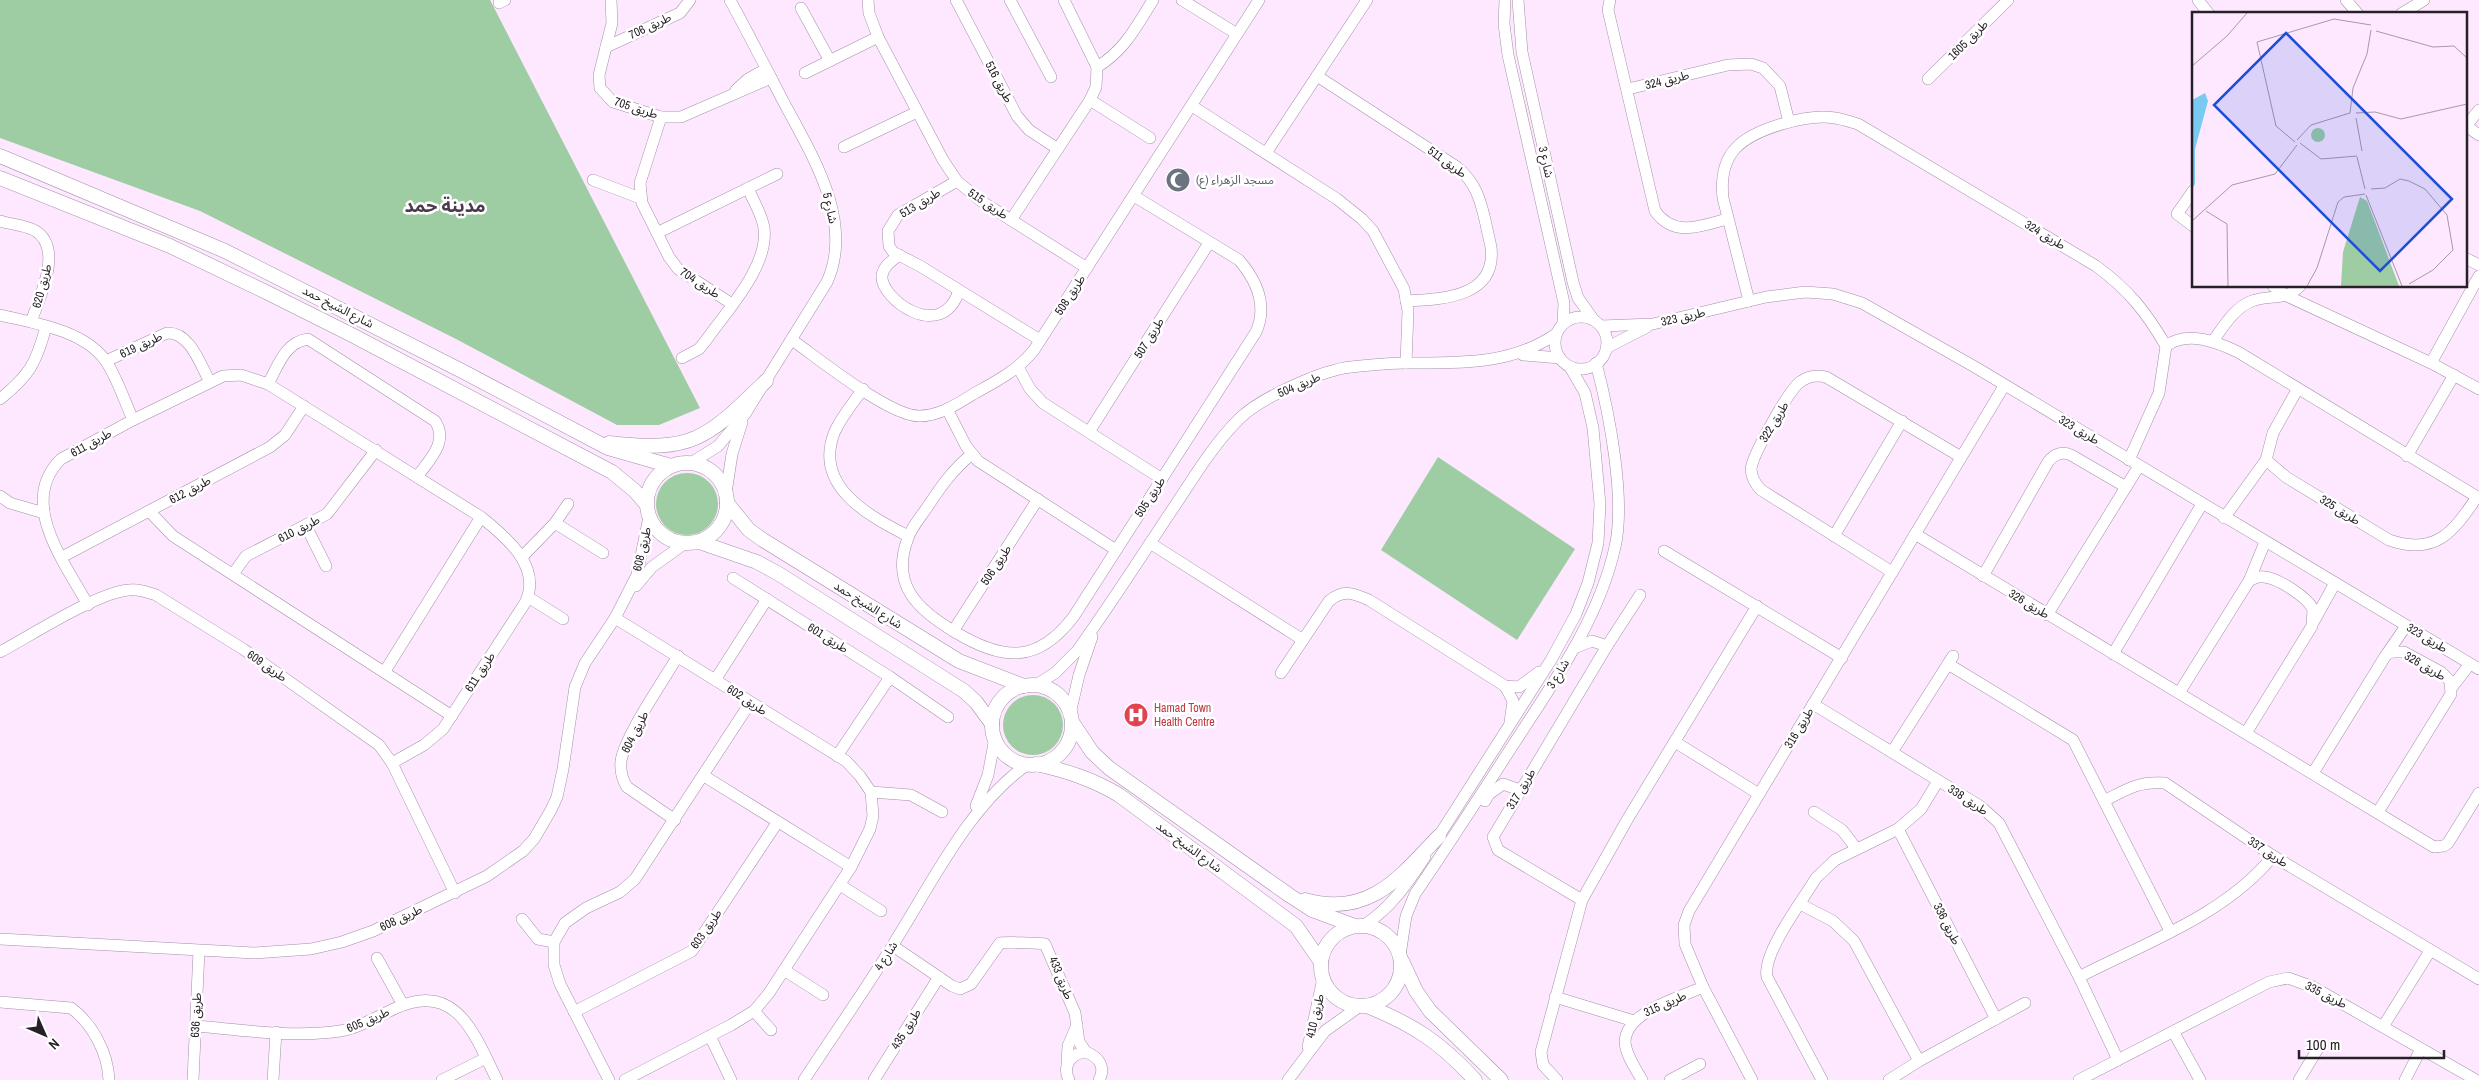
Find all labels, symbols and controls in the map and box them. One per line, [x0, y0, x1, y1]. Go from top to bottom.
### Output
street label: طريق 706 [626, 9, 674, 43]
inset map [2192, 12, 2466, 288]
street label: طريق 1605 [1945, 17, 1991, 63]
street label: طريق 516 [981, 58, 1017, 106]
street label: طريق 324 [1643, 67, 1691, 93]
street label: طريق 705 [612, 93, 660, 123]
street label: طريق 511 [1424, 143, 1470, 181]
street label: شارع 3 [1534, 145, 1557, 179]
mosque icon: مسجد الزهراء (ع) [1165, 167, 1191, 193]
place label: مسجد الزهراء (ع) [1196, 172, 1274, 189]
street label: طريق 513 [897, 185, 943, 221]
street label: طريق 515 [965, 185, 1011, 223]
street label: شارع 5 [818, 191, 841, 225]
district label: مدينة حمد [404, 193, 486, 218]
street label: طريق 324 [2022, 217, 2068, 253]
street label: طريق 620 [28, 262, 56, 310]
street label: طريق 704 [677, 264, 723, 302]
street label: طريق 508 [1051, 272, 1089, 318]
street label: شارع الشيخ حمد [299, 282, 376, 333]
street label: طريق 323 [1659, 304, 1707, 330]
street label: طريق 507 [1130, 315, 1168, 361]
street label: طريق 619 [117, 328, 165, 362]
street label: طريق 504 [1275, 369, 1323, 401]
street label: طريق 322 [1756, 399, 1792, 445]
street label: طريق 323 [2056, 412, 2102, 448]
street label: طريق 611 [68, 425, 114, 461]
street label: طريق 612 [166, 472, 214, 508]
street label: طريق 505 [1131, 474, 1169, 520]
street label: طريق 325 [2317, 491, 2363, 529]
street label: طريق 610 [275, 512, 323, 546]
street label: طريق 608 [629, 525, 655, 573]
street label: طريق 506 [977, 542, 1015, 588]
street label: شارع الشيخ حمد [830, 578, 905, 633]
street label: طريق 326 [2006, 586, 2052, 622]
street label: طريق 601 [805, 619, 851, 657]
street label: طريق 323 [2404, 620, 2450, 656]
street label: طريق 609 [244, 647, 290, 685]
street label: طريق 326 [2402, 648, 2448, 684]
street label: طريق 611 [461, 649, 499, 695]
street label: شارع 3 [1543, 656, 1574, 692]
street label: طريق 602 [724, 681, 770, 719]
place label: Hamad Town Health Centre [1154, 700, 1215, 730]
hospital icon: Hamad Town Health Centre [1123, 702, 1149, 728]
street label: طريق 316 [1781, 705, 1817, 751]
street label: طريق 604 [618, 708, 652, 756]
street label: طريق 317 [1503, 766, 1539, 812]
street label: طريق 338 [1945, 781, 1991, 819]
street label: شارع الشيخ حمد [1152, 818, 1225, 877]
street label: طريق 337 [2245, 833, 2291, 871]
street label: طريق 336 [1930, 900, 1964, 948]
street label: طريق 608 [377, 901, 425, 935]
street label: طريق 603 [687, 906, 725, 952]
street label: شارع 4 [871, 938, 902, 974]
street label: طريق 433 [1045, 954, 1077, 1002]
street label: طريق 335 [2302, 978, 2350, 1012]
street label: طريق 315 [1641, 988, 1689, 1020]
street label: طريق 636 [187, 992, 205, 1038]
street label: طريق 410 [1302, 992, 1328, 1040]
street label: طريق 605 [344, 1004, 392, 1036]
street label: طريق 435 [887, 1006, 925, 1052]
north arrow [20, 1010, 70, 1060]
scale bar [2299, 1028, 2444, 1060]
text: 100 m [2306, 1034, 2340, 1055]
text: N [45, 1035, 63, 1053]

